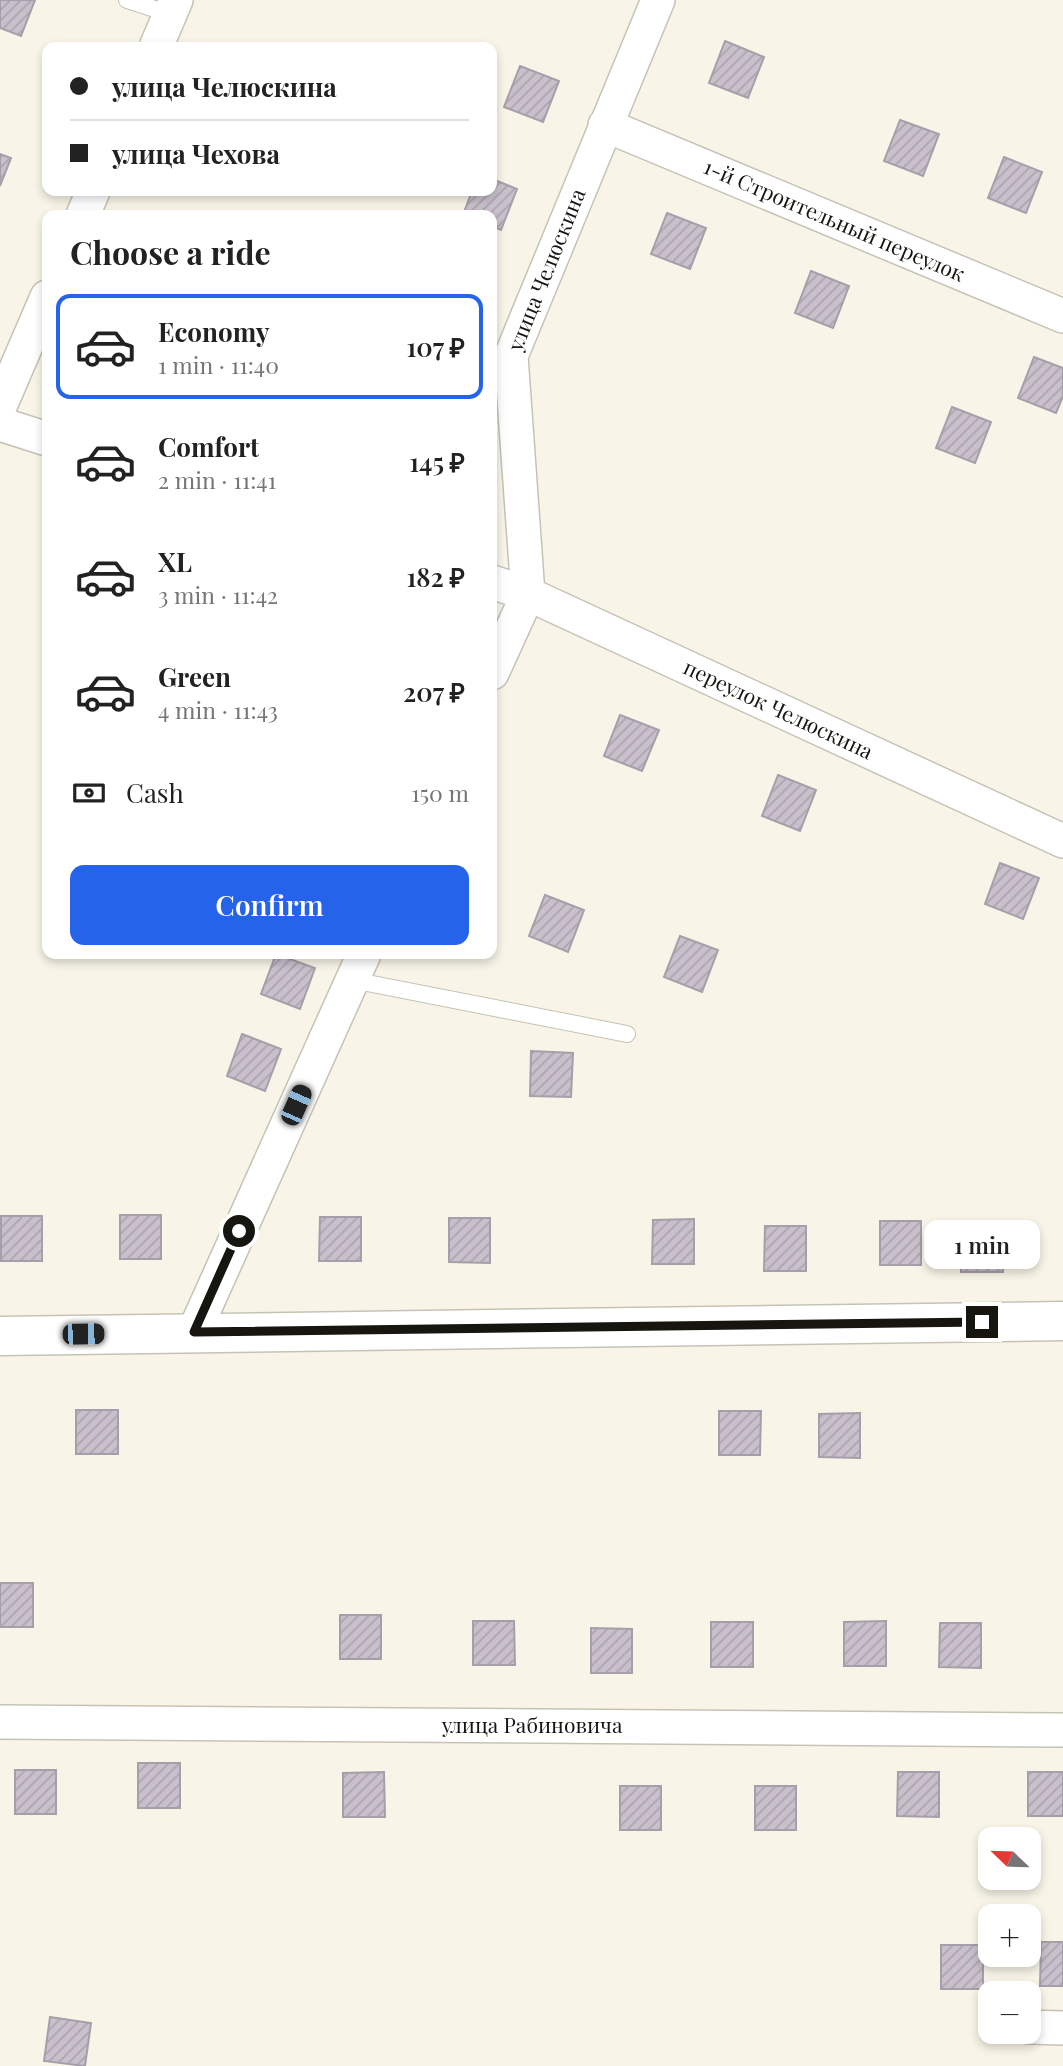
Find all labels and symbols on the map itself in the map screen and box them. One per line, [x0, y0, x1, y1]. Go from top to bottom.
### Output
street label: 1-й Строительный переулок [700, 151, 969, 287]
street label: улица Челюскина [499, 183, 591, 356]
street label: переулок Челюскина [680, 652, 879, 765]
car [278, 1082, 315, 1128]
route start [223, 1215, 255, 1247]
callout: 1 min [924, 1220, 1040, 1270]
route end [966, 1306, 998, 1338]
car [62, 1323, 105, 1345]
street label: улица Рабиновича [441, 1710, 623, 1738]
north arrow [978, 1827, 1041, 1890]

